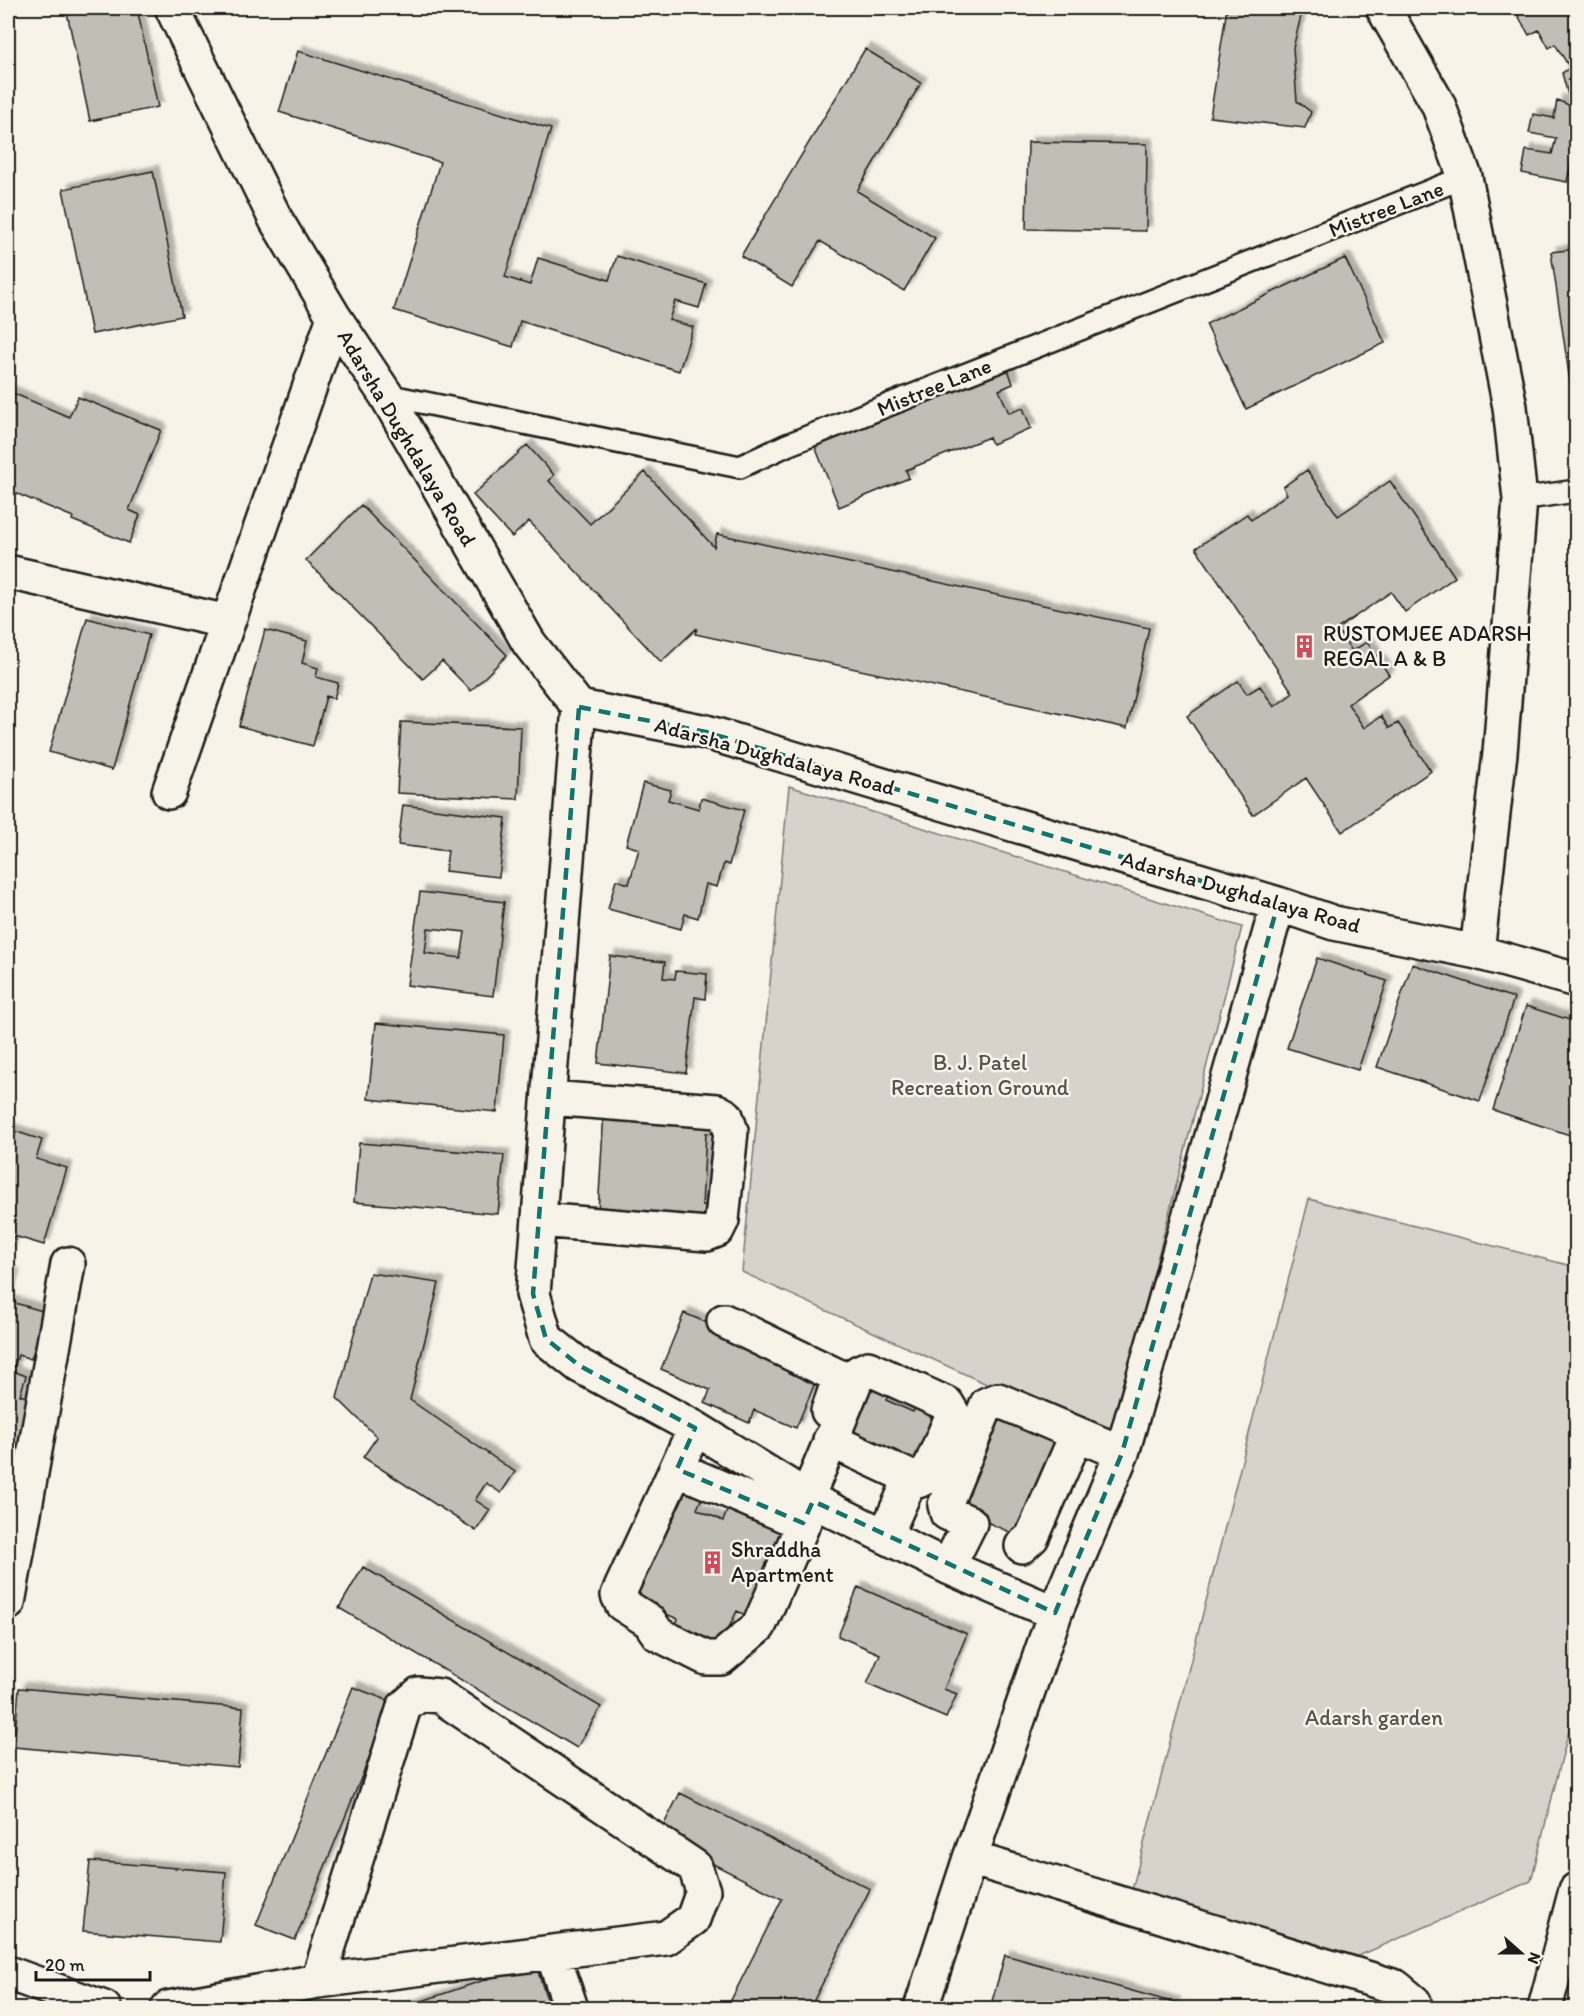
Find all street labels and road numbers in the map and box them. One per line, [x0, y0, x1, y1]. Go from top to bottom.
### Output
street label: Mistree Lane [1325, 175, 1447, 243]
street label: Adarsha Dughdalaya Road [332, 325, 482, 551]
street label: Mistree Lane [873, 352, 995, 422]
street label: Adarsha Dughdalaya Road [652, 711, 898, 801]
street label: Adarsha Dughdalaya Road [1118, 845, 1364, 939]

